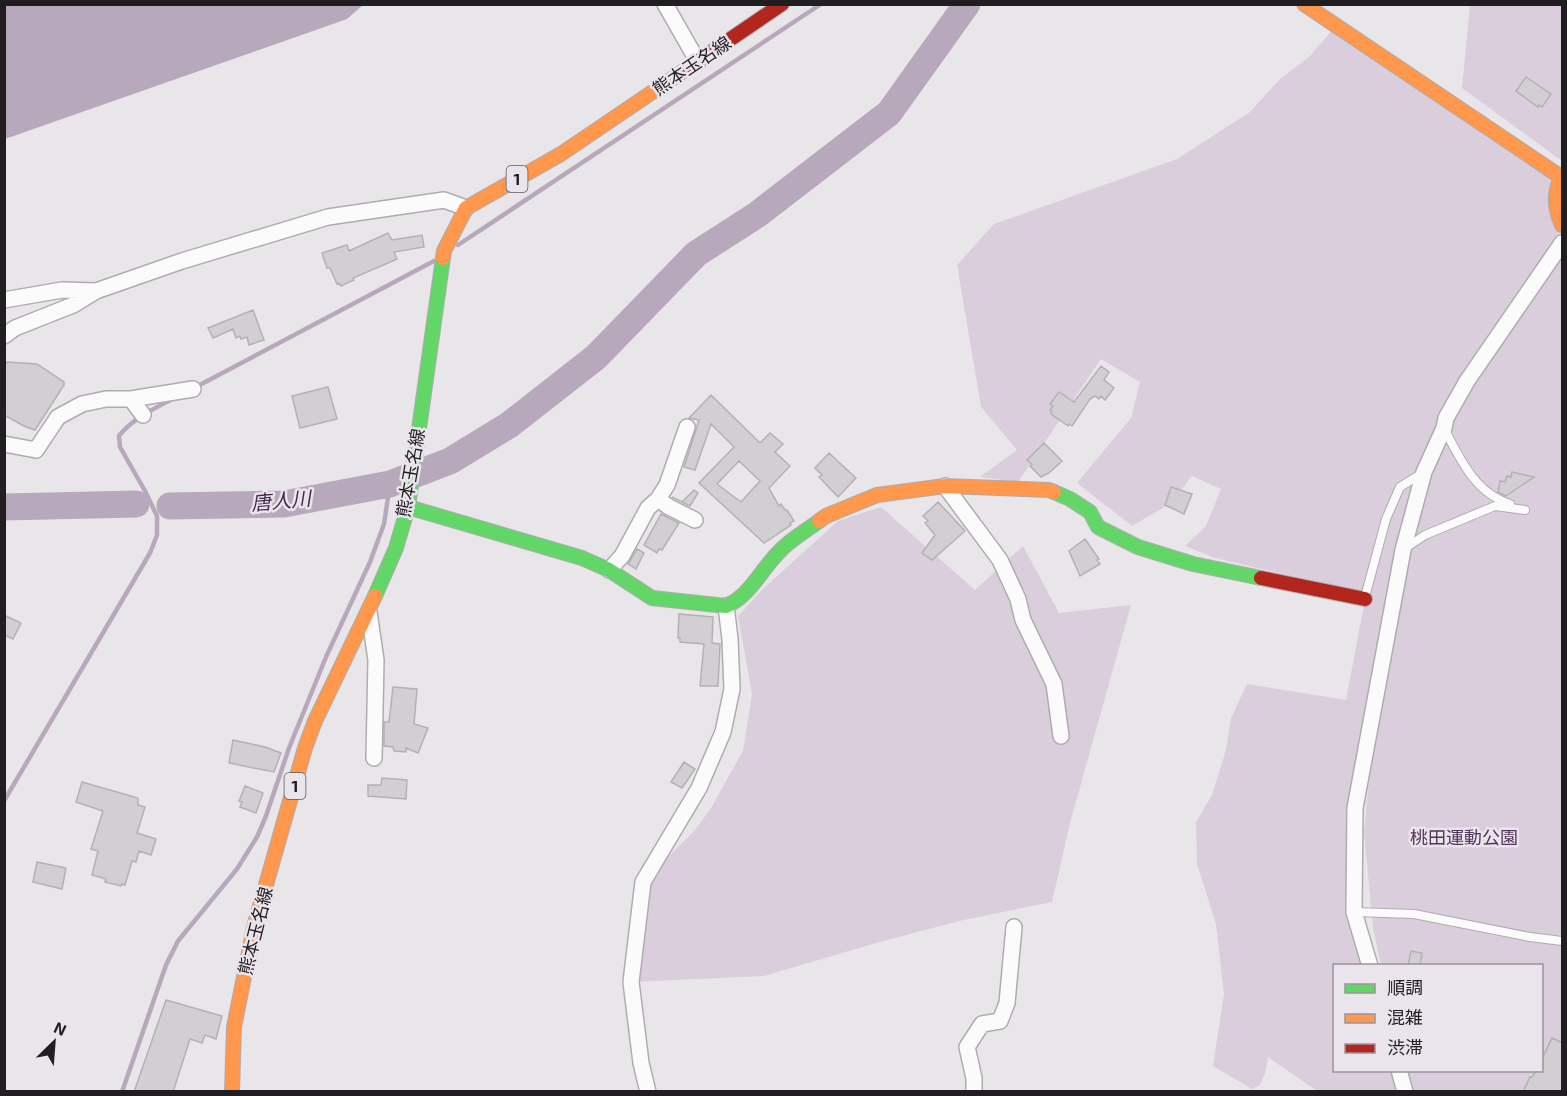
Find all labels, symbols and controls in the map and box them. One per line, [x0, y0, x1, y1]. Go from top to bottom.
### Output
street label: 熊本玉名線 [648, 31, 735, 99]
road number: 1 [506, 166, 528, 192]
street label: 熊本玉名線 [391, 427, 429, 519]
water label: 唐人川 [250, 485, 314, 515]
road number: 1 [284, 773, 306, 799]
park label: 桃田運動公園 [1410, 826, 1518, 848]
street label: 熊本玉名線 [233, 884, 277, 977]
legend [1333, 964, 1543, 1072]
text: 順調 [1387, 976, 1423, 998]
text: 混雑 [1387, 1006, 1423, 1028]
north arrow [24, 1012, 84, 1072]
text: N [51, 1017, 70, 1039]
text: 渋滞 [1387, 1036, 1423, 1058]

